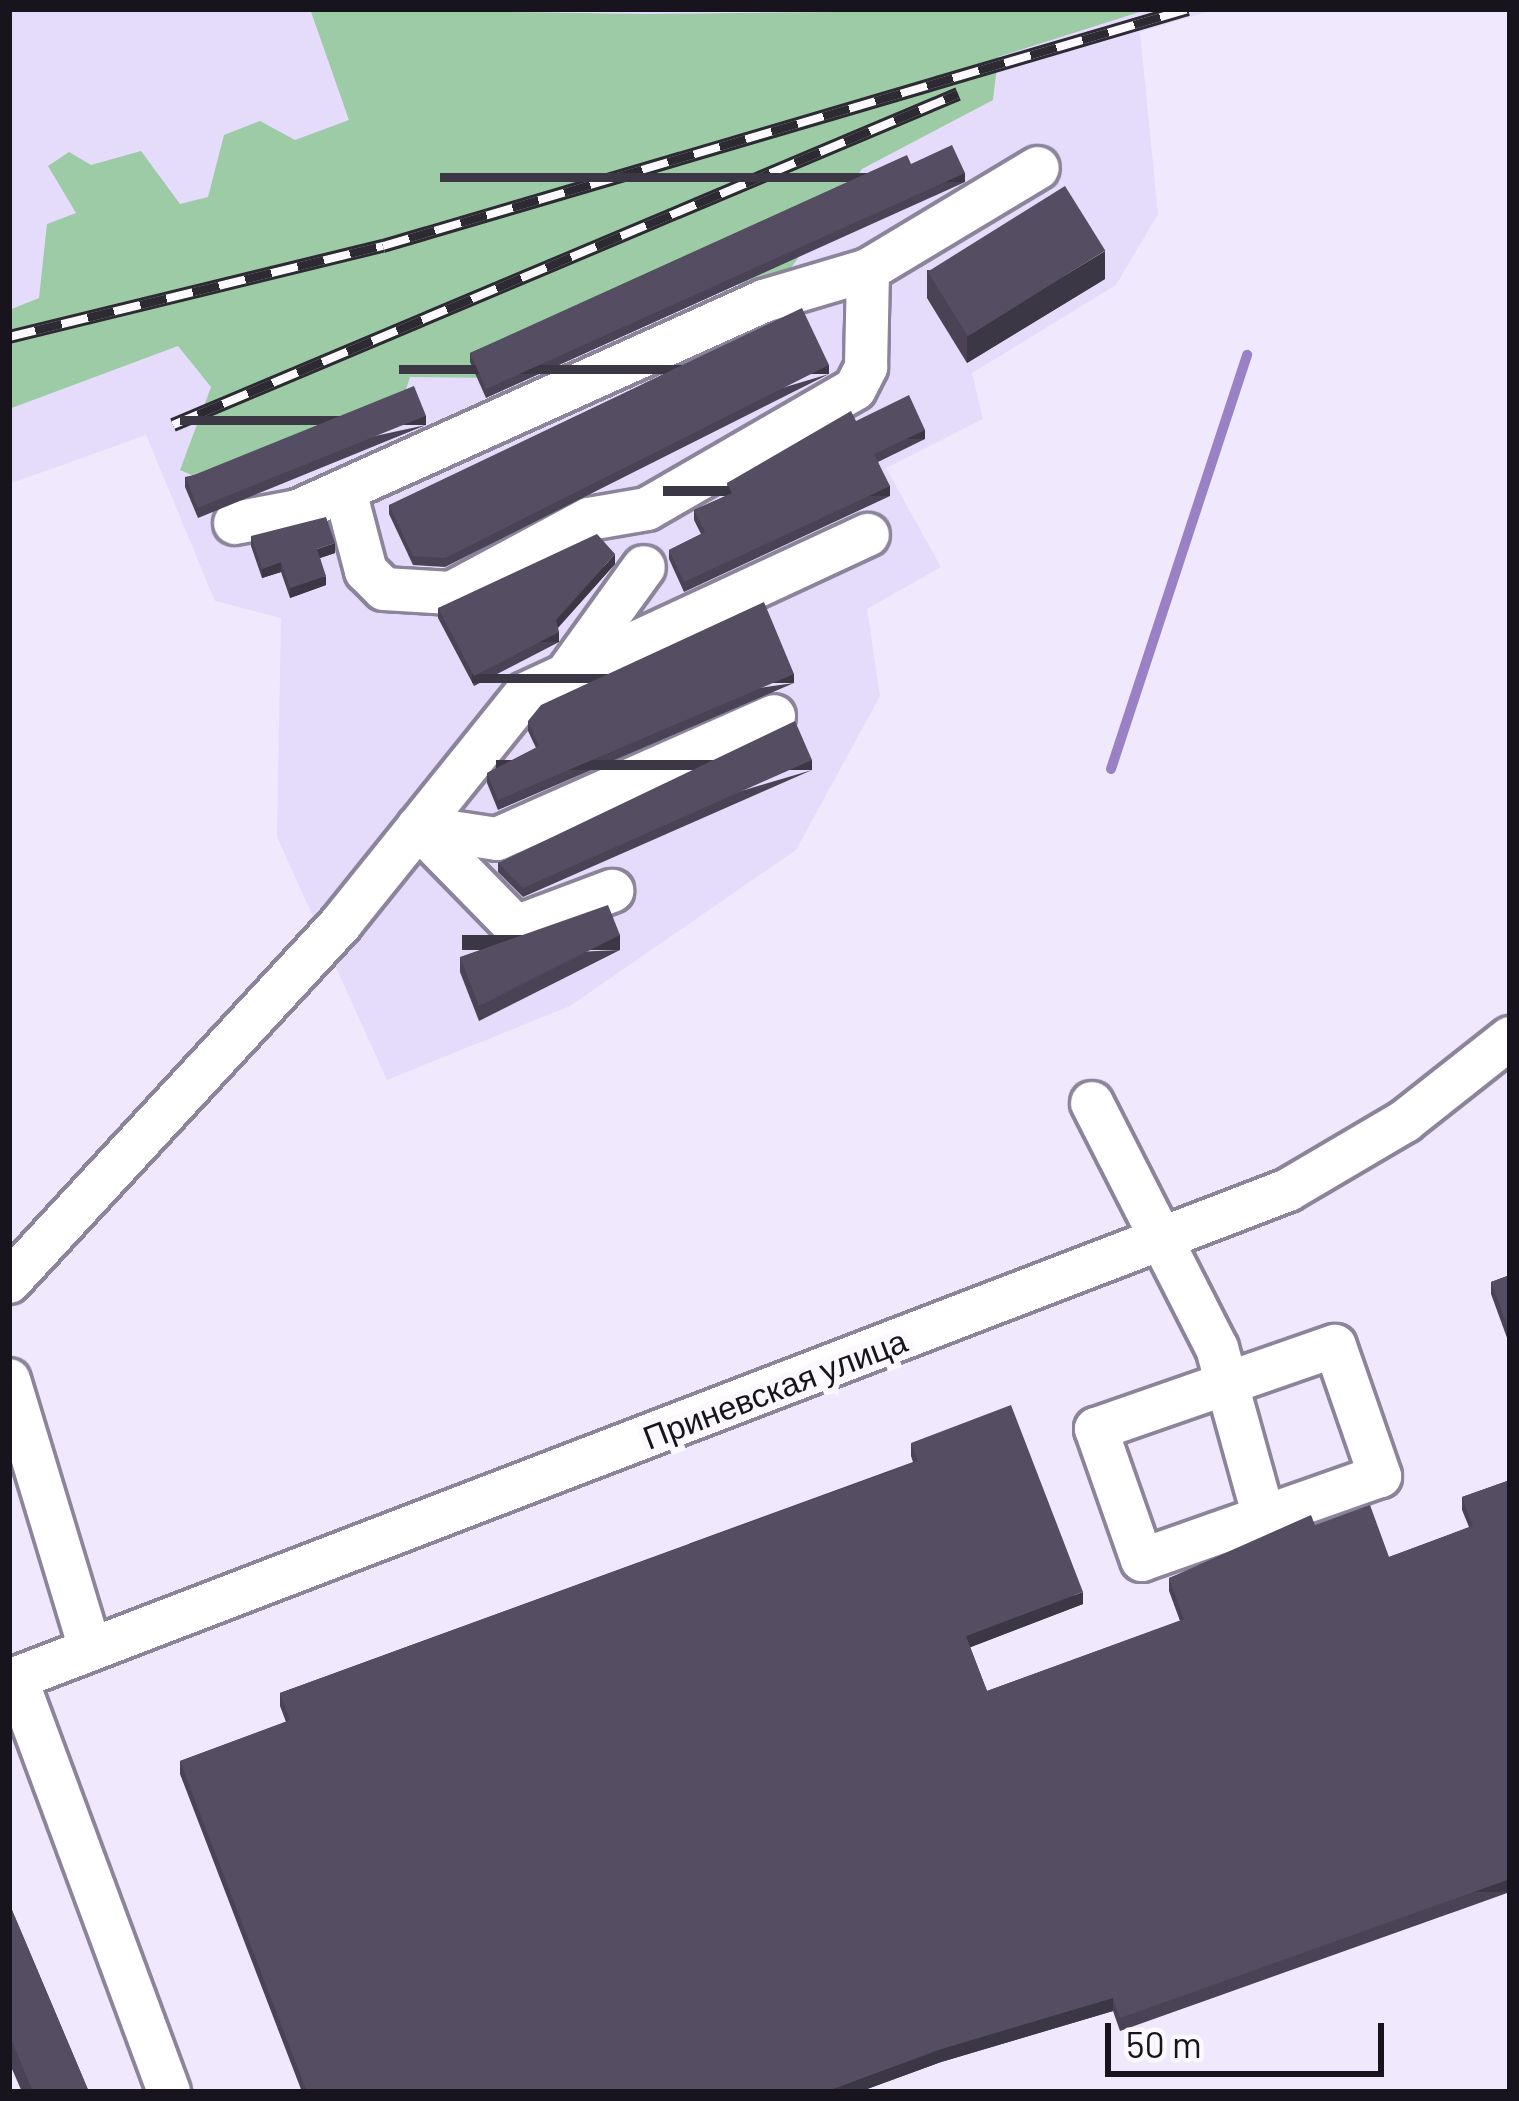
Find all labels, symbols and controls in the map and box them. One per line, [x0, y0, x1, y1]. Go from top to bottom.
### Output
street label: Приневская улица [637, 1320, 913, 1458]
scale bar [1111, 1999, 1390, 2073]
text: 50 m [1126, 2022, 1202, 2065]

